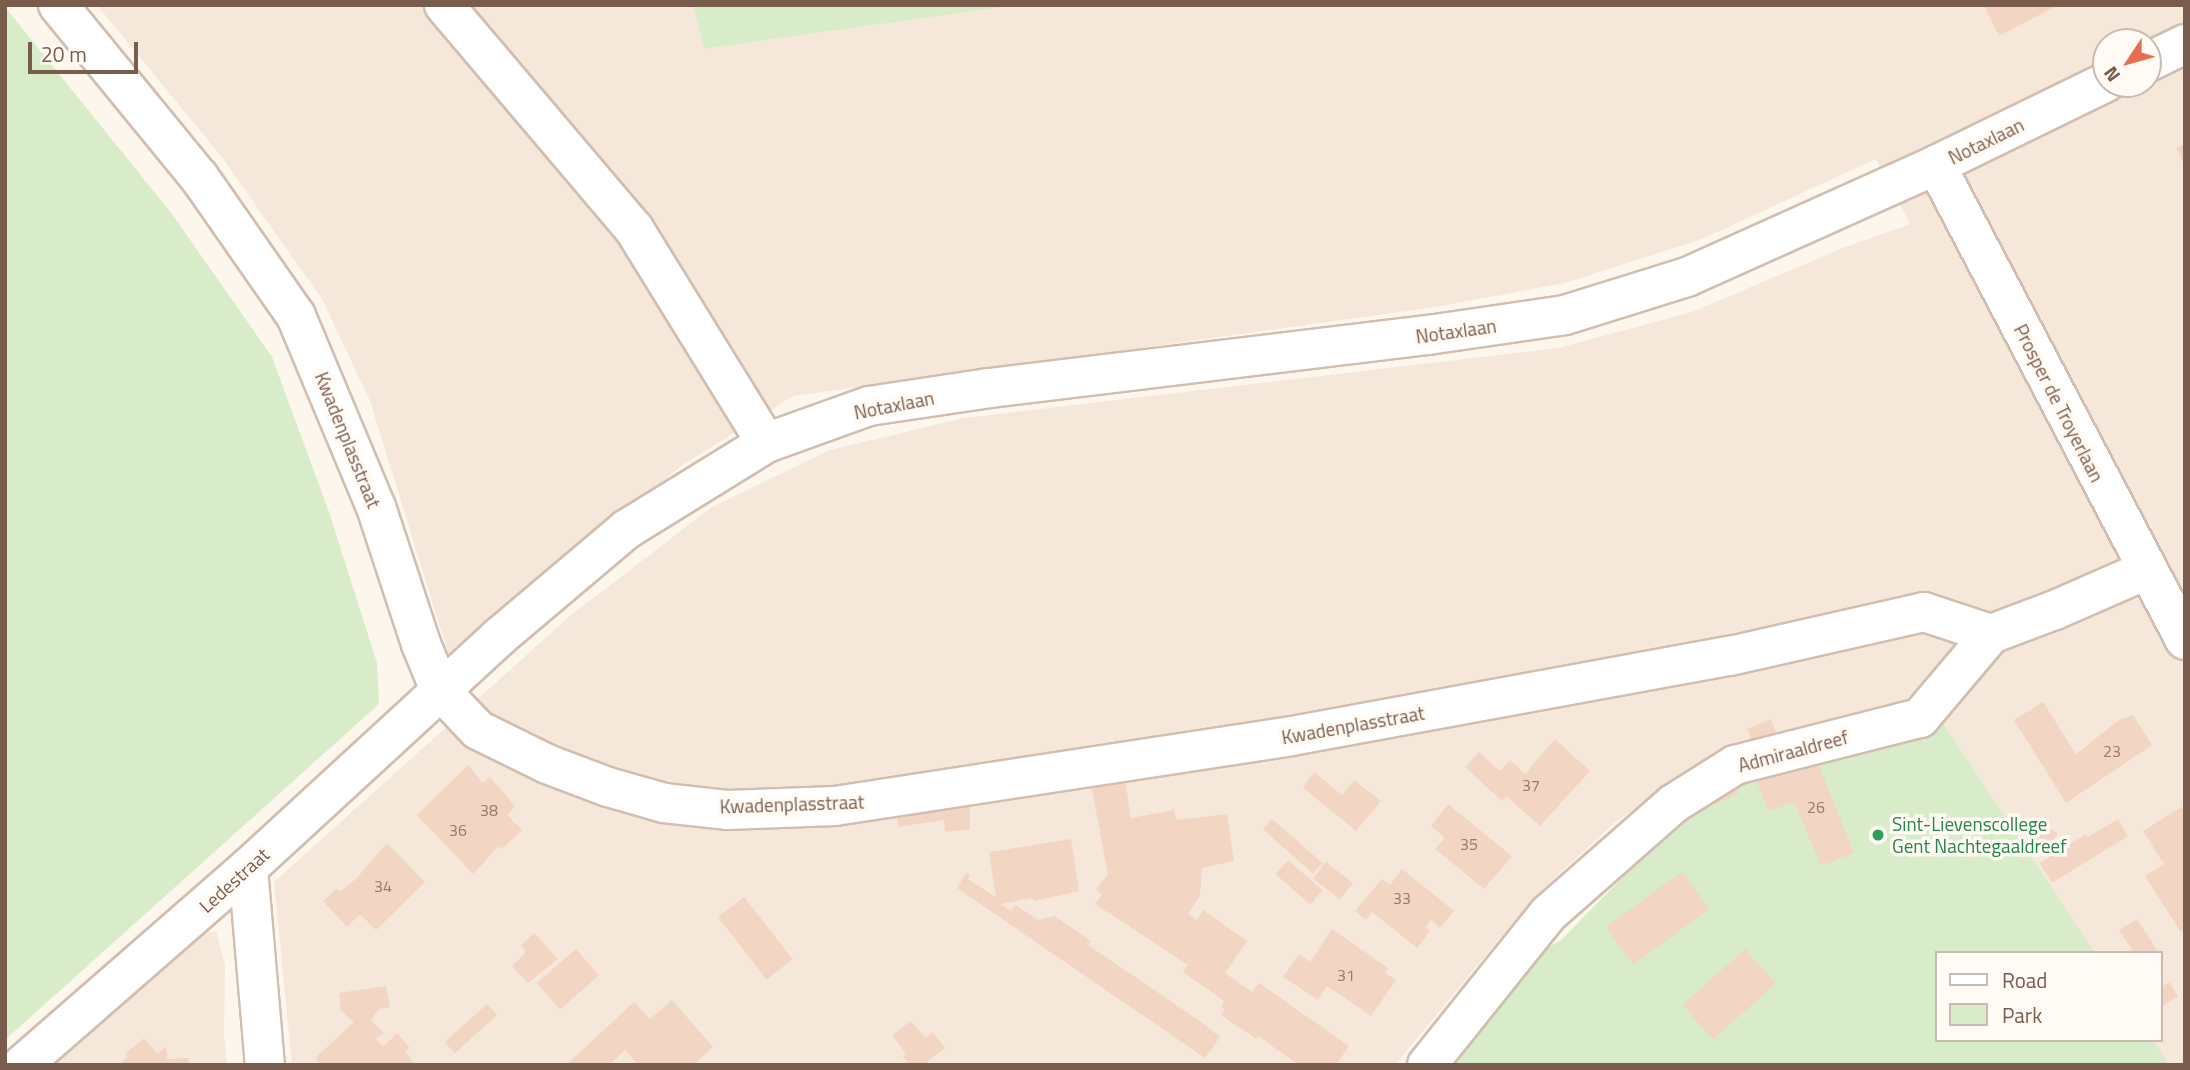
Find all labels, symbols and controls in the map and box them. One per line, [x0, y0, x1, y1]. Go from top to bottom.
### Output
scale bar [32, 28, 142, 72]
north arrow [2092, 28, 2162, 98]
text: 20 m [41, 38, 87, 70]
text: N [2096, 61, 2127, 88]
street label: Notaxlaan [1945, 113, 2027, 169]
street label: Notaxlaan [1414, 314, 1498, 348]
street label: Prosper de Troyerlaan [2009, 320, 2109, 486]
street label: Kwadenplasstraat [310, 369, 386, 511]
street label: Notaxlaan [852, 386, 936, 424]
street label: Kwadenplasstraat [1280, 701, 1426, 749]
street label: Admiraaldreef [1735, 725, 1851, 777]
house number: 23 [2103, 741, 2121, 761]
house number: 37 [1522, 775, 1540, 795]
street label: Kwadenplasstraat [719, 790, 865, 818]
house number: 26 [1807, 797, 1825, 817]
house number: 38 [480, 800, 498, 820]
place label: Sint-Lievenscollege Gent Nachtegaaldreef [1892, 813, 2066, 857]
house number: 36 [449, 820, 467, 840]
marker: Sint-Lievenscollege Gent Nachtegaaldreef [1870, 827, 1886, 843]
house number: 35 [1460, 834, 1478, 854]
street label: Ledestraat [194, 843, 274, 917]
house number: 34 [374, 876, 392, 896]
house number: 33 [1393, 888, 1411, 908]
legend [1934, 951, 2162, 1042]
text: Road [2002, 964, 2047, 996]
house number: 31 [1337, 965, 1355, 985]
text: Park [2002, 999, 2042, 1031]

